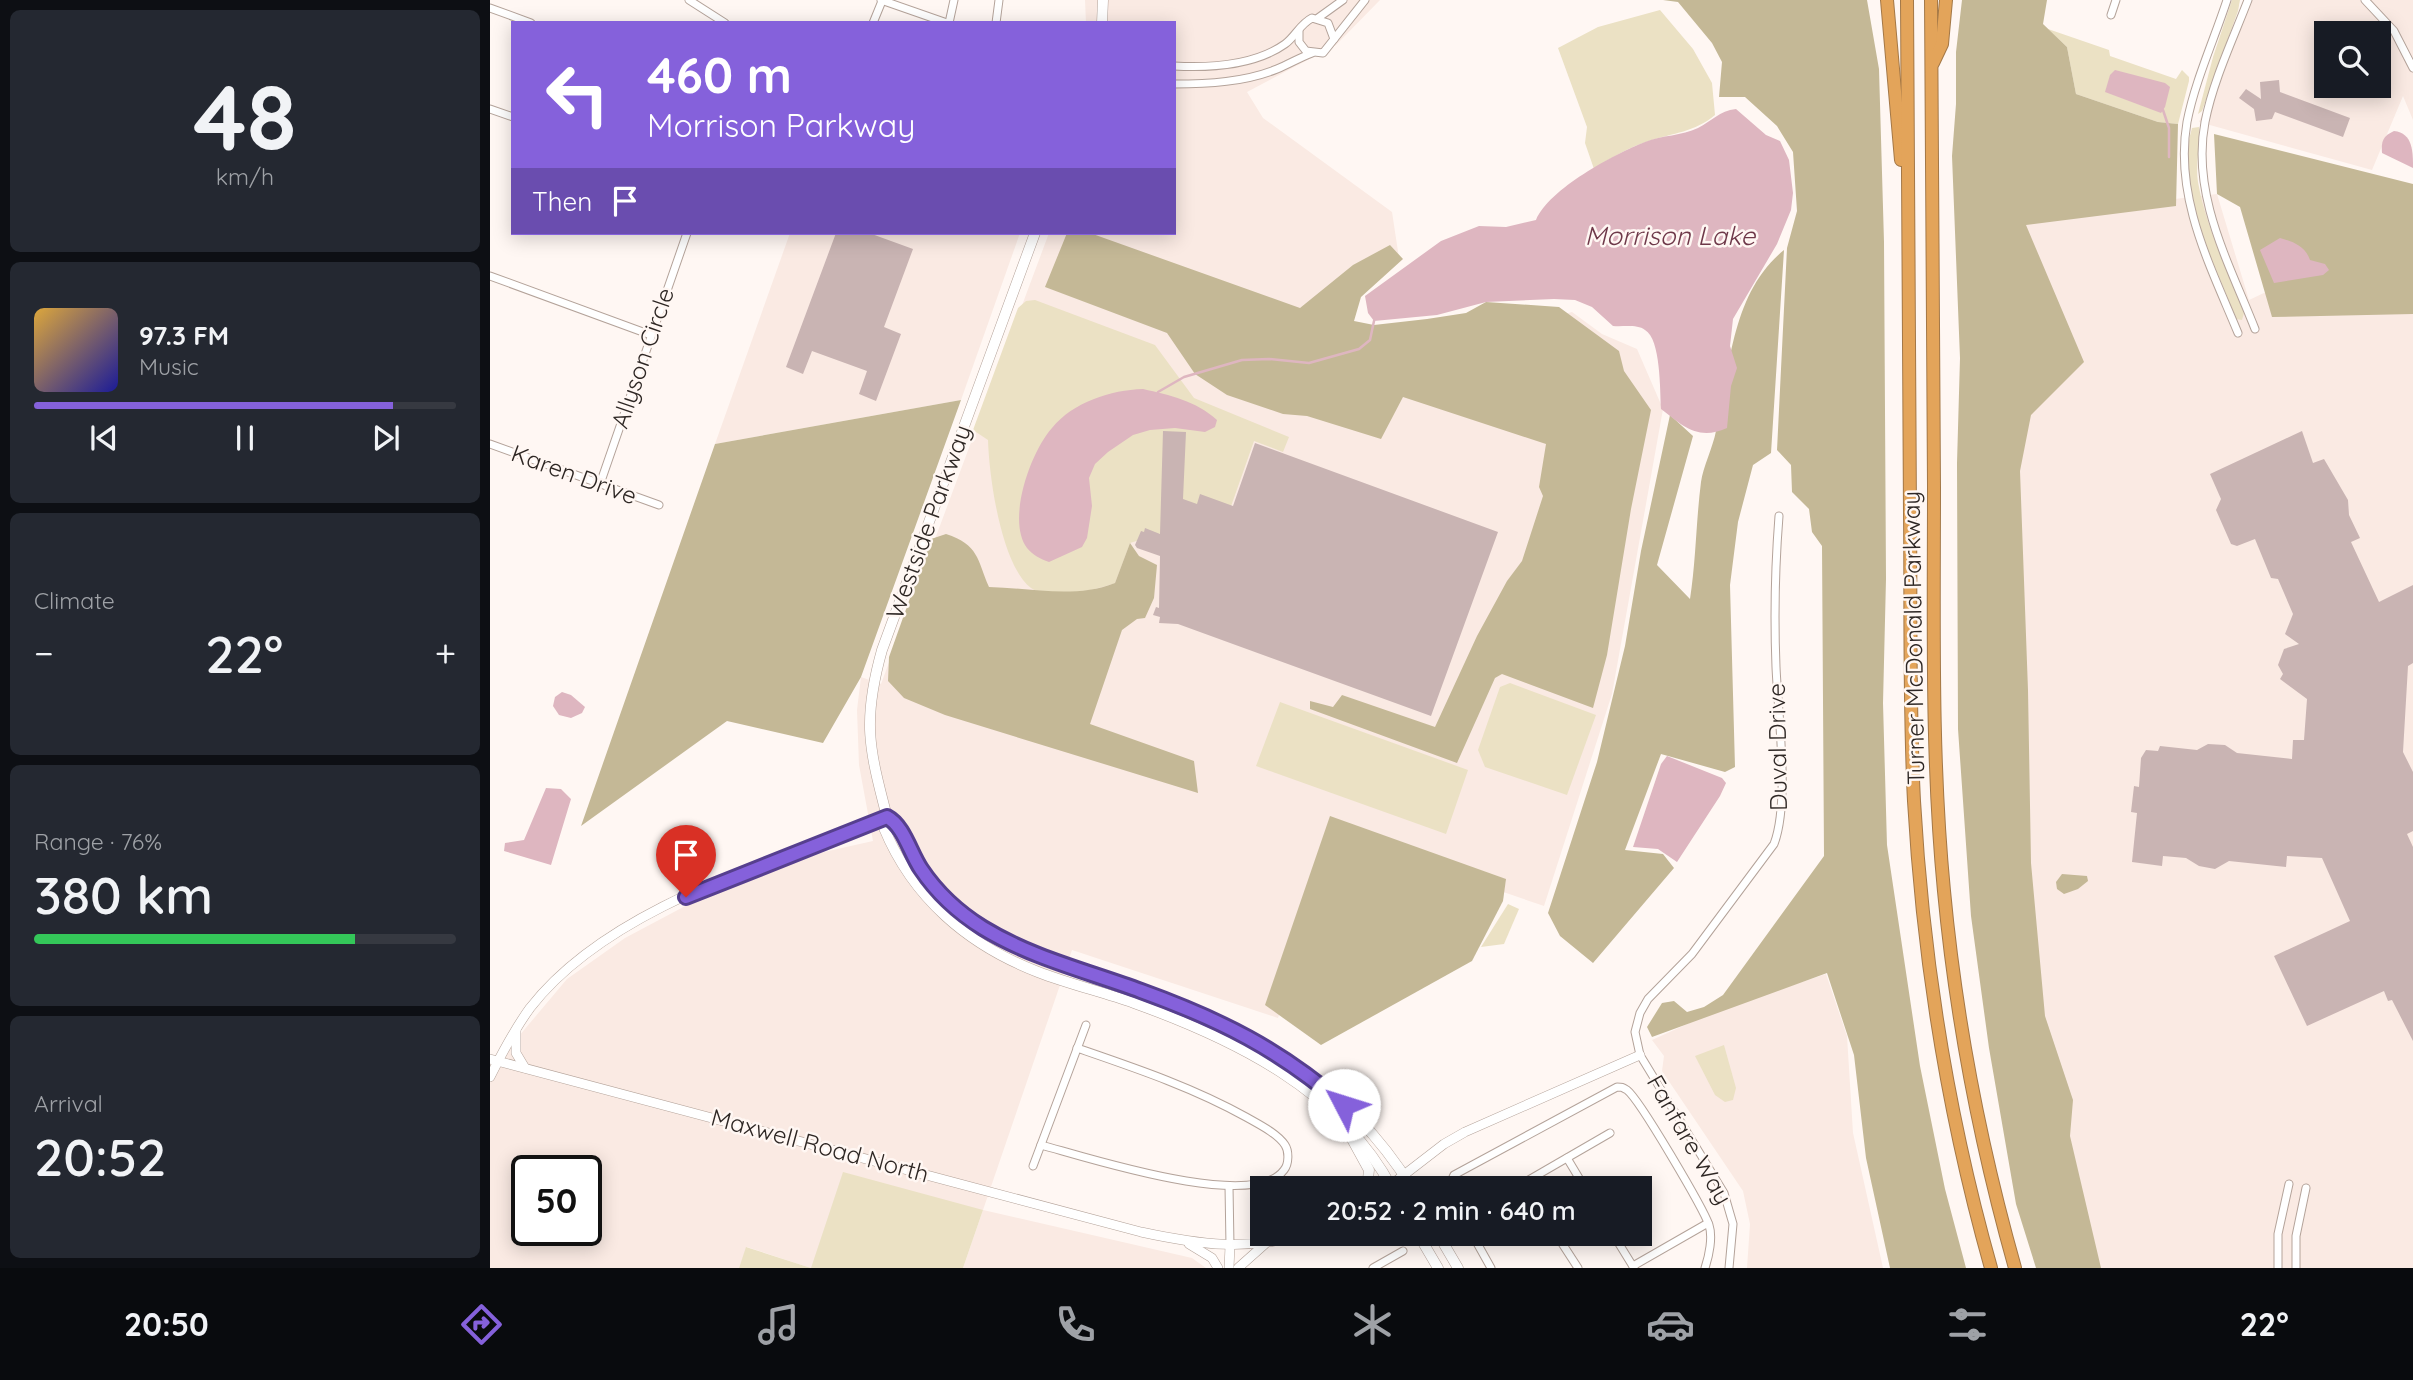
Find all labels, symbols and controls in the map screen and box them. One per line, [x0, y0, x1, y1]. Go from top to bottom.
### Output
map controls [2314, 21, 2391, 98]
button: search [2314, 21, 2391, 98]
text: 460 m [647, 44, 792, 105]
icon: left [532, 49, 623, 140]
text: 48 [193, 59, 297, 173]
text: Morrison Parkway [647, 105, 915, 145]
text: km/h [216, 162, 274, 191]
icon: arrive [606, 182, 644, 220]
text: Then [532, 185, 592, 218]
water label: Morrison Lake [1585, 219, 1757, 252]
street label: Allyson Circle [604, 283, 680, 432]
text: 97.3 FM [139, 319, 229, 352]
text: Music [139, 352, 199, 381]
icon: previous [85, 419, 123, 457]
icon: pause [226, 419, 264, 457]
icon: next [367, 419, 405, 457]
street label: Westside Parkway [879, 420, 977, 623]
street label: Karen Drive [508, 438, 641, 511]
street label: Turner McDonald Parkway [1895, 491, 1931, 785]
text: Climate [34, 586, 115, 615]
text: 22° [205, 621, 283, 686]
text: − [34, 629, 54, 677]
text: + [435, 629, 456, 677]
street label: Duval Drive [1761, 683, 1793, 811]
pin [656, 825, 716, 897]
text: Range · 76% [34, 827, 162, 856]
icon: arrive [667, 836, 705, 874]
text: 380 km [34, 862, 213, 927]
position arrow [1307, 1068, 1381, 1142]
street label: Fanfare Way [1641, 1069, 1739, 1210]
text: Arrival [34, 1089, 103, 1118]
street label: Maxwell Road North [708, 1102, 932, 1189]
text: 20:52 [34, 1124, 166, 1189]
speed limit sign: 50 [511, 1155, 602, 1246]
text: 20:52 · 2 min · 640 m [1326, 1194, 1576, 1227]
icon: directions [457, 1300, 506, 1349]
icon: music [754, 1300, 803, 1349]
icon: phone [1051, 1300, 1100, 1349]
icon: climate [1348, 1300, 1397, 1349]
icon: car [1646, 1300, 1695, 1349]
icon: filters [1943, 1300, 1992, 1349]
text: 20:50 [124, 1304, 209, 1344]
text: 22° [2240, 1304, 2289, 1344]

